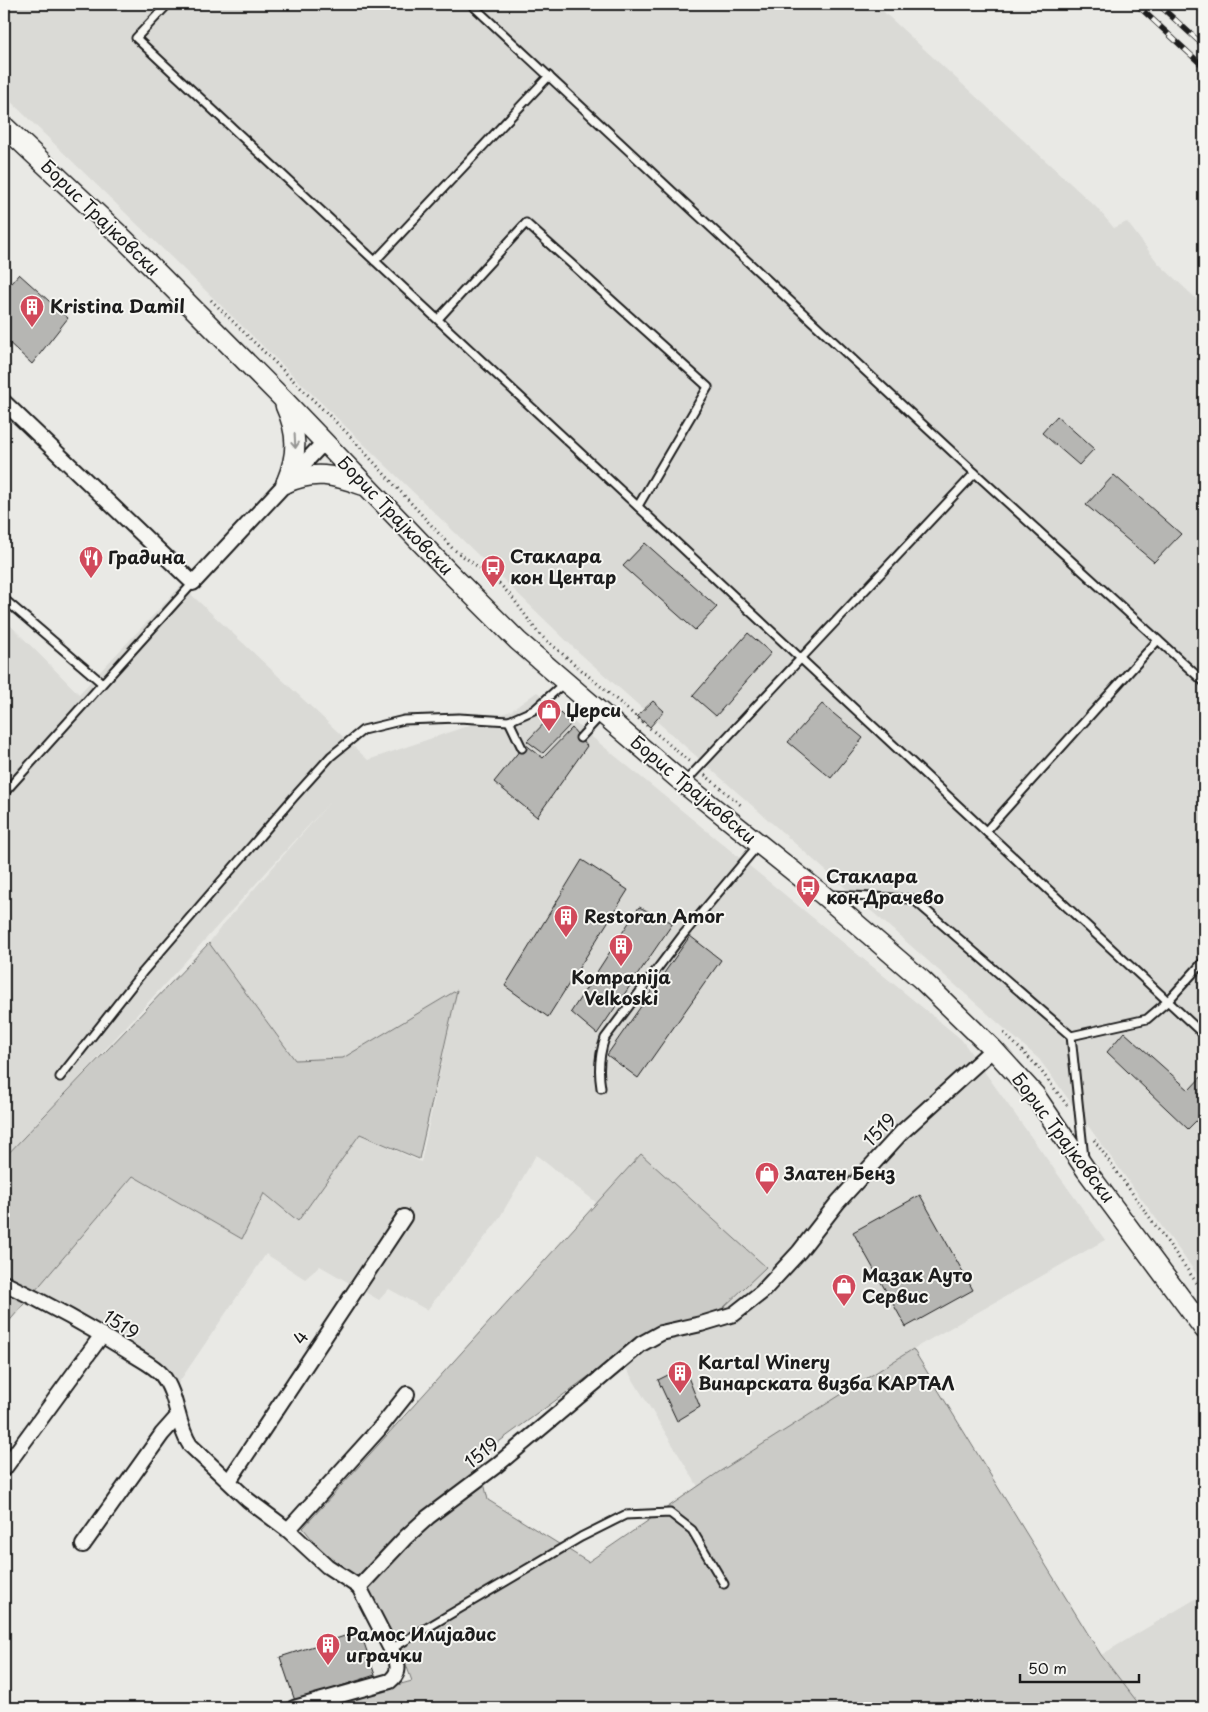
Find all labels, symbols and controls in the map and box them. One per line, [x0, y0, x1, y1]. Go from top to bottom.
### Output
street label: Борис Трајковски [35, 153, 167, 281]
place label: Kristina Damil [50, 292, 185, 319]
building icon: Kristina Damil [19, 294, 45, 328]
one-way arrow [290, 432, 299, 448]
street label: Борис Трајковски [332, 449, 460, 581]
place label: Стаклара кон Центар [510, 542, 616, 590]
place label: Градина [108, 543, 186, 570]
restaurant icon: Градина [78, 545, 104, 579]
bus stop icon: Стаклара кон Центар [480, 554, 506, 588]
place label: Џерси [566, 696, 621, 723]
shop icon: Џерси [536, 698, 562, 732]
street label: Борис Трајковски [625, 728, 763, 850]
place label: Стаклара кон Драчево [826, 862, 944, 910]
bus stop icon: Стаклара кон Драчево [795, 874, 821, 908]
place label: Restoran Amor [584, 902, 725, 929]
building icon: Restoran Amor [553, 904, 579, 938]
building icon: Kompanija Velkoski [608, 933, 634, 967]
place label: Kompanija Velkoski [571, 963, 671, 1011]
street label: Борис Трајковски [1006, 1066, 1122, 1208]
street label: 1519 [856, 1106, 902, 1152]
place label: Златен Бенз [783, 1159, 895, 1186]
shop icon: Златен Бенз [754, 1161, 780, 1195]
place label: Мазак Ауто Сервис [862, 1261, 973, 1309]
shop icon: Мазак Ауто Сервис [831, 1273, 857, 1307]
street label: 1519 [99, 1302, 145, 1345]
street label: 4 [285, 1325, 314, 1350]
place label: Kartal Winery Винарската визба КАРТАЛ [698, 1348, 955, 1396]
building icon: Kartal Winery Винарската визба КАРТАЛ [667, 1360, 693, 1394]
street label: 1519 [458, 1430, 504, 1474]
place label: Рамос Илијадис играчки [346, 1620, 497, 1668]
building icon: Рамос Илијадис играчки [315, 1632, 341, 1666]
scale bar [1020, 1652, 1139, 1684]
text: 50 m [1028, 1656, 1067, 1679]

